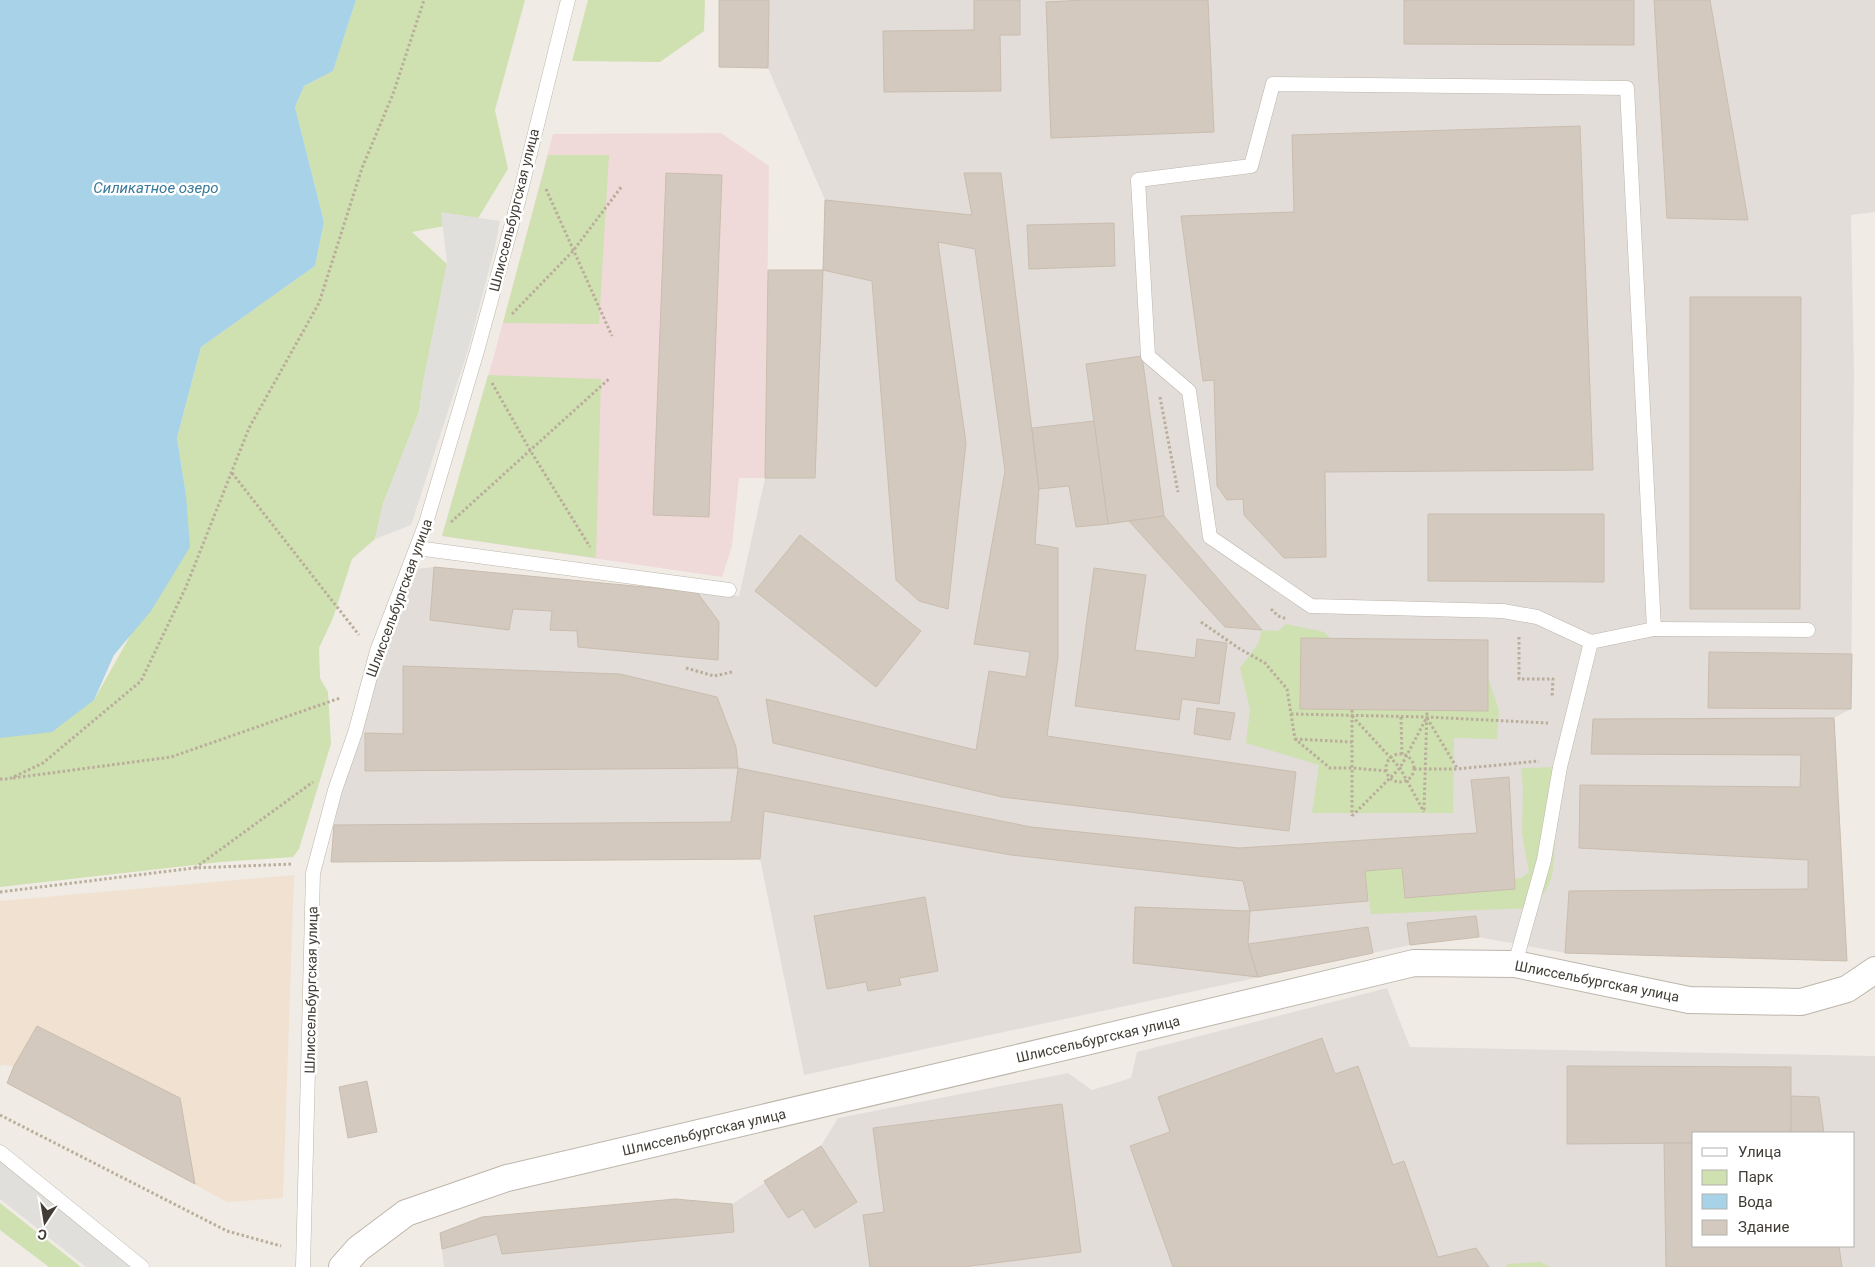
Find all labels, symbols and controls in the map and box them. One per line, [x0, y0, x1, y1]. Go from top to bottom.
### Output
street label: Шлиссельбургская улица [486, 127, 542, 293]
water label: Силикатное озеро [93, 179, 219, 197]
street label: Шлиссельбургская улица [363, 517, 435, 679]
street label: Шлиссельбургская улица [302, 906, 320, 1074]
street label: Шлиссельбургская улица [1513, 957, 1681, 1005]
street label: Шлиссельбургская улица [1015, 1012, 1181, 1066]
street label: Шлиссельбургская улица [621, 1105, 787, 1159]
legend [1692, 1132, 1855, 1247]
text: Улица [1738, 1143, 1781, 1161]
text: Парк [1738, 1168, 1773, 1186]
text: Вода [1738, 1193, 1773, 1211]
north arrow [20, 1197, 70, 1247]
text: Здание [1738, 1218, 1789, 1236]
text: С [36, 1226, 48, 1243]

